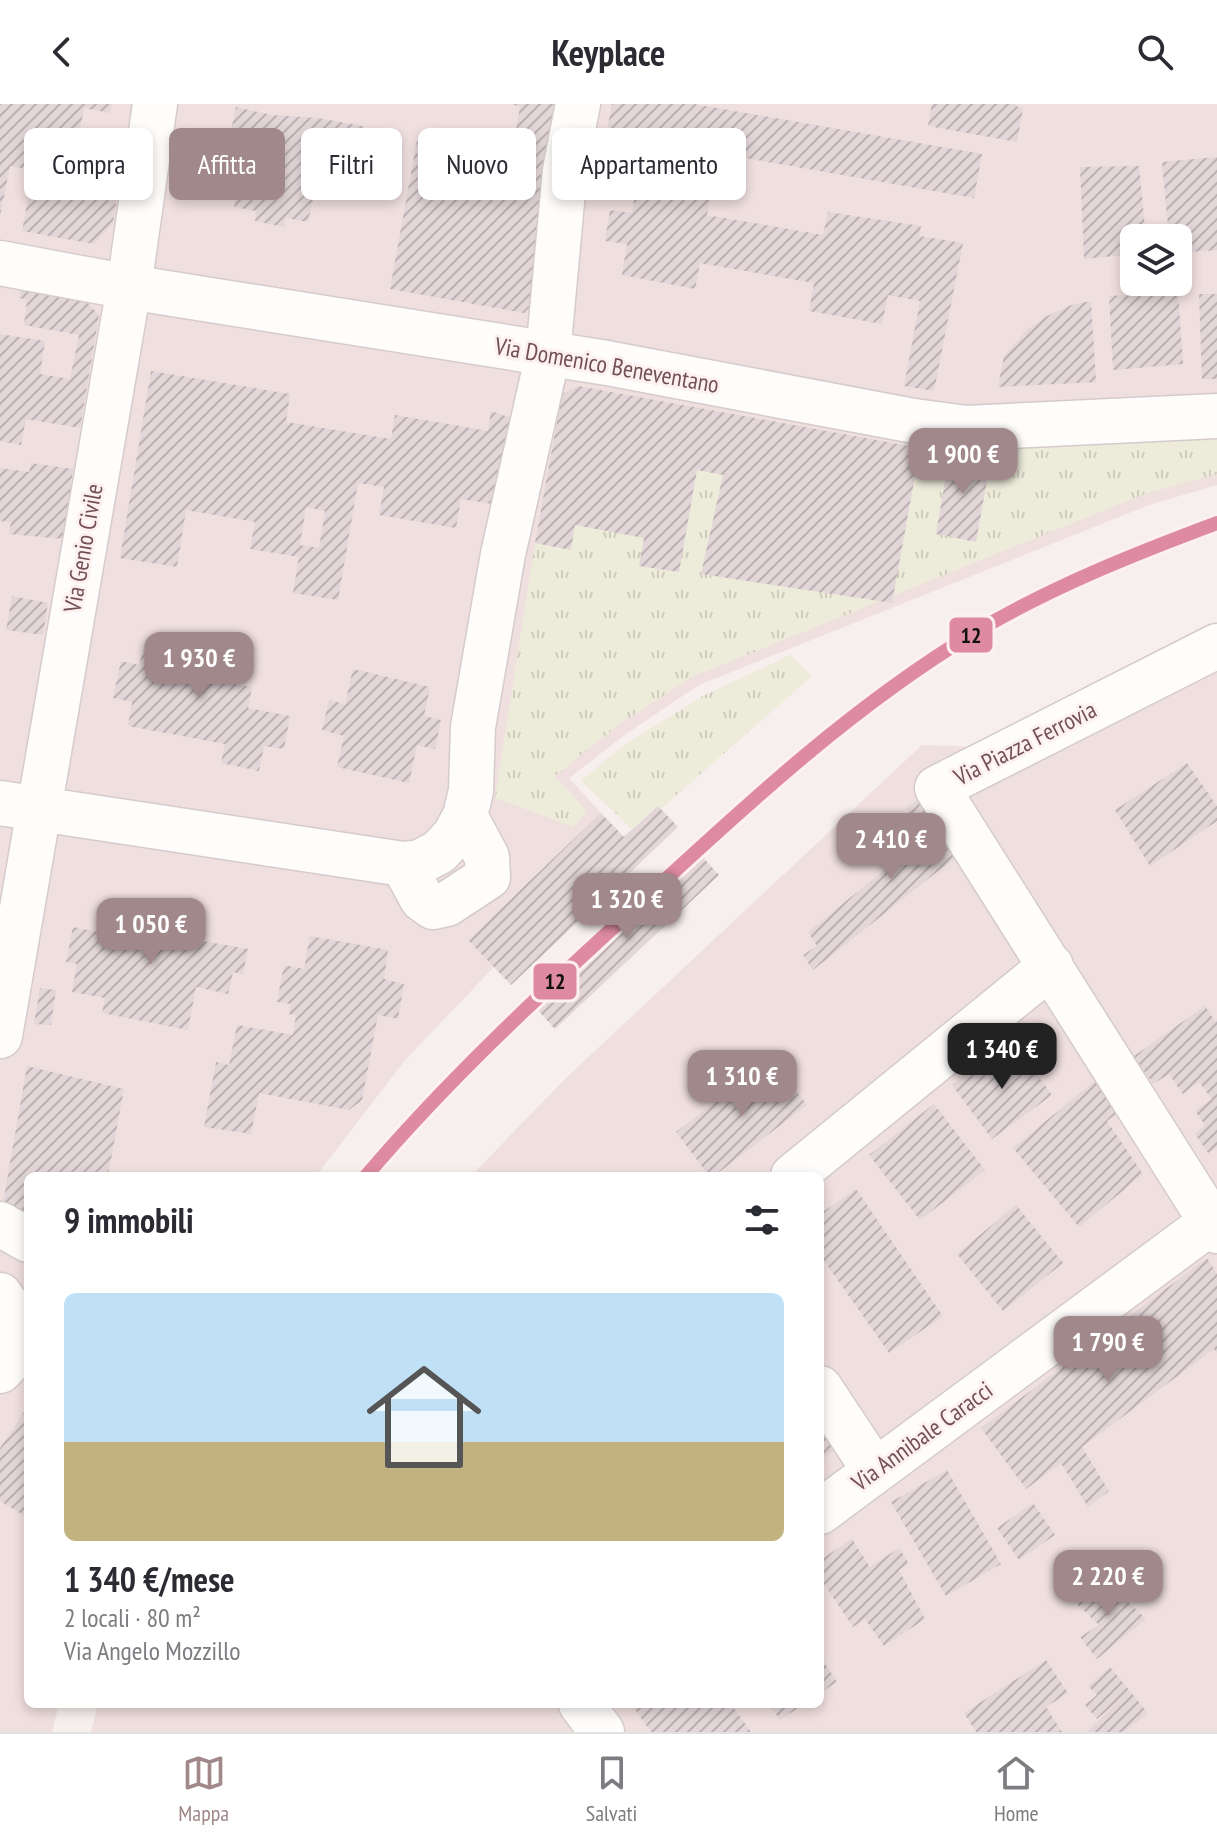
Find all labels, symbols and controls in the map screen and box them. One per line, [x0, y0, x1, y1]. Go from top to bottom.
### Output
text: Keyplace [552, 29, 665, 76]
icon: back [40, 30, 84, 74]
icon: search [1133, 30, 1177, 74]
chip: Compra [24, 128, 153, 200]
chip: Affitta [169, 128, 285, 200]
chip: Filtri [301, 128, 402, 200]
chip: Nuovo [418, 128, 536, 200]
chip: Appartamento [552, 128, 746, 200]
map controls [1120, 224, 1192, 296]
button: layers [1120, 224, 1192, 296]
street label: Via Domenico Beneventano [492, 330, 721, 400]
pin: 1 900 € [889, 428, 1037, 496]
text: 1 900 € [927, 437, 999, 470]
street label: Via Genio Civile [56, 481, 110, 616]
line badge: 12 [948, 616, 994, 654]
text: 12 [960, 621, 982, 649]
pin: 1 930 € [125, 632, 273, 700]
text: 1 930 € [163, 641, 235, 674]
street label: Via Piazza Ferrovia [948, 694, 1101, 793]
pin: 2 410 € [817, 813, 965, 881]
text: 2 410 € [855, 822, 927, 855]
pin: 1 320 € [553, 873, 701, 941]
text: 1 320 € [591, 882, 663, 915]
pin: 1 050 € [77, 898, 225, 966]
text: 1 050 € [115, 907, 187, 940]
line badge: 12 [532, 962, 578, 1001]
text: 12 [544, 967, 566, 995]
pin: 1 340 € [928, 1023, 1076, 1091]
text: 1 340 € [966, 1032, 1038, 1065]
pin: 1 310 € [668, 1050, 816, 1118]
text: 1 310 € [706, 1059, 778, 1092]
text: 9 immobili [64, 1198, 194, 1242]
icon: filters [740, 1198, 784, 1242]
pin: 1 790 € [1034, 1316, 1182, 1384]
text: 1 790 € [1072, 1325, 1144, 1358]
icon: home [352, 1345, 496, 1489]
street label: Via Annibale Caracci [845, 1374, 999, 1498]
pin: 2 220 € [1034, 1550, 1182, 1618]
text: 1 340 €/mese [64, 1557, 235, 1601]
text: 2 220 € [1072, 1559, 1144, 1592]
text: 2 locali · 80 m² [64, 1601, 201, 1634]
text: Via Angelo Mozzillo [64, 1634, 241, 1667]
tab: Mappa [178, 1751, 229, 1827]
tab: Salvati [586, 1751, 637, 1827]
tab: Home [994, 1751, 1039, 1827]

